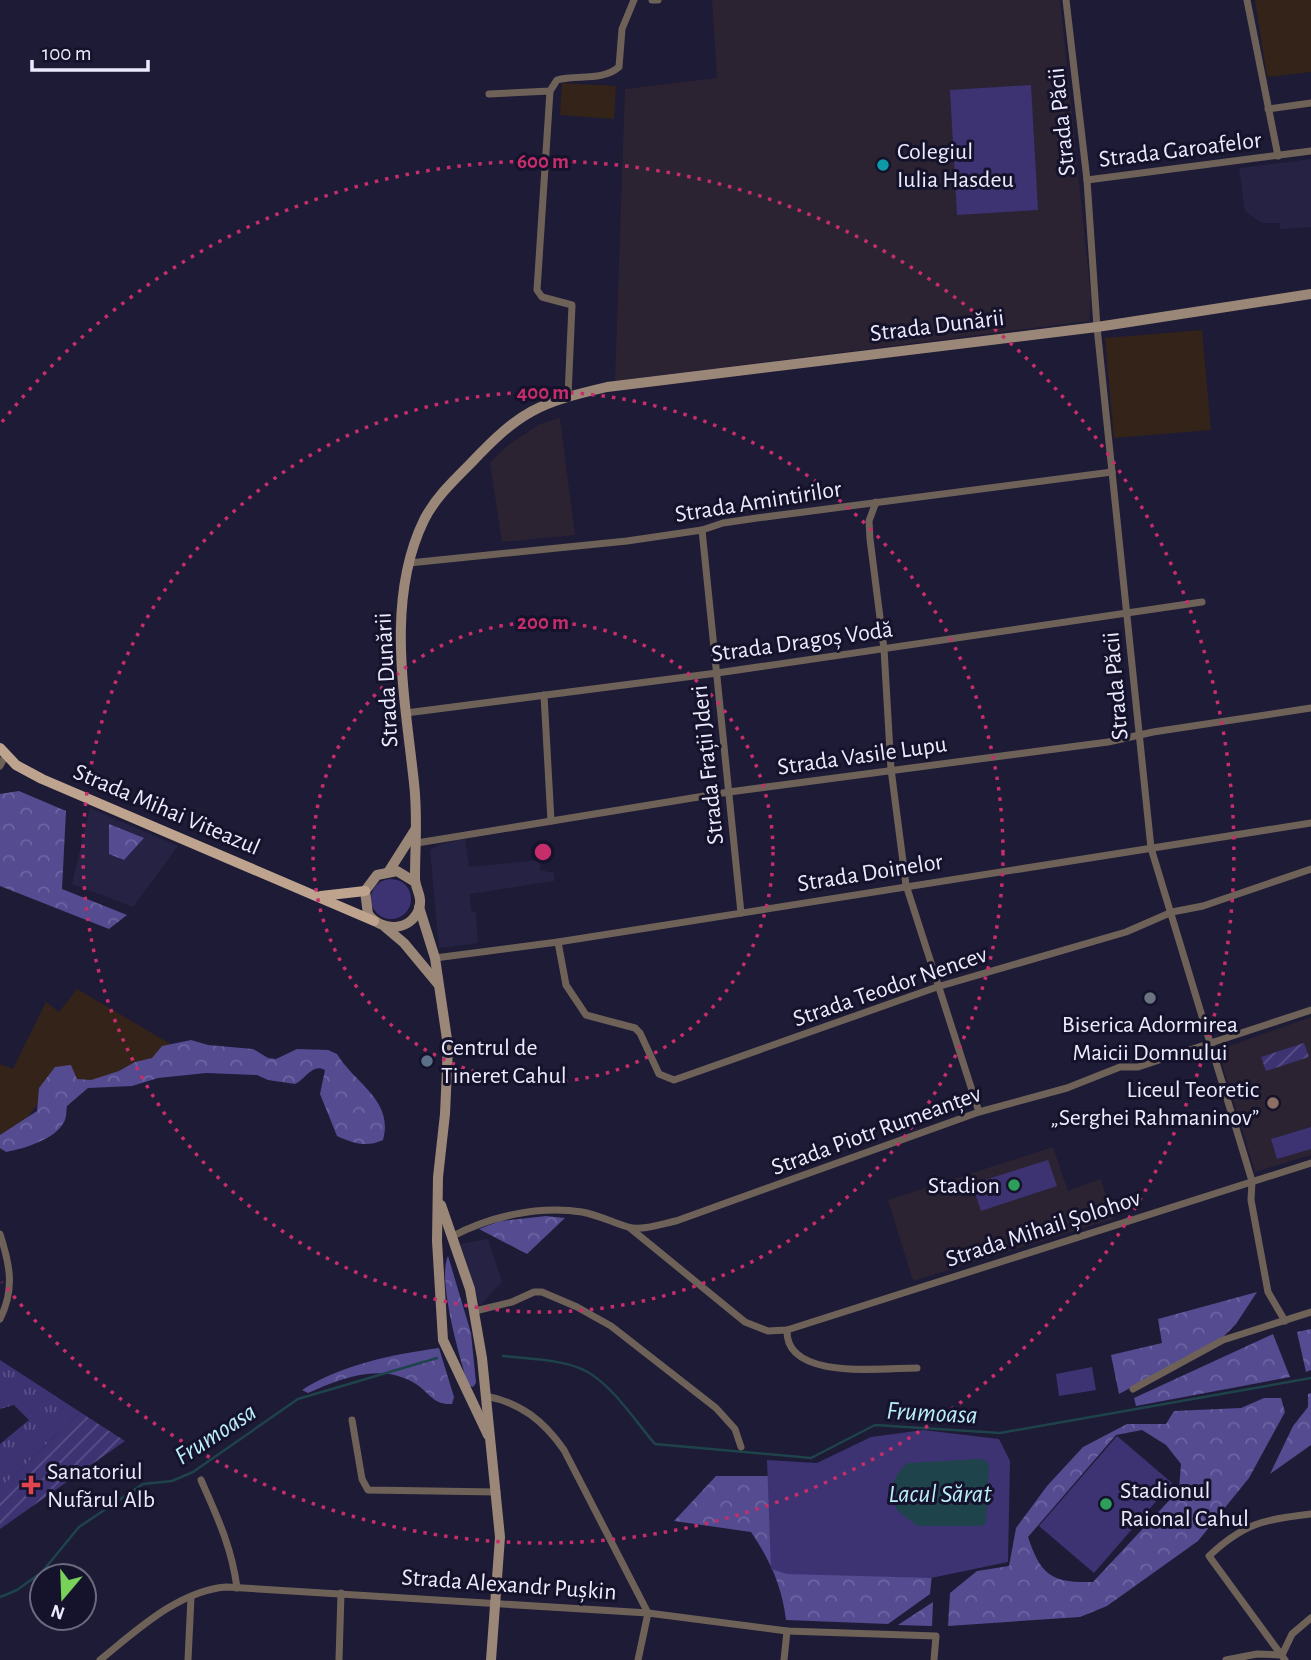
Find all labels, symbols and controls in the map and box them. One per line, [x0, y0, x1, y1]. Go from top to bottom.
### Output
scale bar [32, 28, 147, 72]
text: 100 m [42, 43, 92, 64]
street label: Strada Păcii [1044, 67, 1080, 177]
street label: Strada Garoafelor [1097, 128, 1263, 172]
place label: Colegiul Iulia Hasdeu [897, 140, 1014, 192]
text: 600 m [517, 151, 569, 172]
marker: Colegiul Iulia Hasdeu [875, 157, 891, 173]
street label: Strada Dunării [869, 306, 1006, 346]
text: 400 m [517, 382, 569, 403]
street label: Strada Amintirilor [673, 477, 843, 527]
street label: Strada Dunării [371, 612, 403, 748]
text: 200 m [517, 612, 569, 633]
street label: Strada Dragoș Vodă [710, 617, 895, 668]
street label: Strada Păcii [1099, 631, 1133, 741]
street label: Strada Frații Jderi [688, 684, 729, 846]
street label: Strada Vasile Lupu [776, 732, 948, 780]
street label: Strada Mihai Viteazul [70, 760, 263, 860]
centre of rings [531, 840, 555, 864]
street label: Strada Doinelor [796, 850, 945, 896]
street label: Strada Teodor Nencev [790, 942, 990, 1031]
marker: Biserica Adormirea Maicii Domnului [1142, 990, 1158, 1006]
place label: Biserica Adormirea Maicii Domnului [1062, 1013, 1238, 1065]
place label: Centrul de Tineret Cahul [441, 1036, 567, 1088]
marker: Centrul de Tineret Cahul [419, 1053, 435, 1069]
place label: Liceul Teoretic „Serghei Rahmaninov” [1050, 1078, 1259, 1130]
street label: Strada Piotr Rumeanțev [768, 1082, 985, 1181]
marker: Liceul Teoretic „Serghei Rahmaninov” [1265, 1095, 1281, 1111]
place label: Stadion [928, 1174, 1000, 1198]
marker: Stadion [1006, 1177, 1022, 1193]
street label: Strada Mihail Șolohov [943, 1186, 1144, 1273]
water label: Frumoasa [170, 1398, 261, 1470]
water label: Frumoasa [886, 1398, 978, 1428]
place label: Sanatoriul Nufărul Alb [47, 1460, 155, 1512]
marker: Sanatoriul Nufărul Alb [21, 1475, 41, 1495]
place label: Stadionul Raional Cahul [1120, 1479, 1249, 1531]
water label: Lacul Sărat [888, 1481, 992, 1507]
marker: Stadionul Raional Cahul [1098, 1496, 1114, 1512]
north arrow [28, 1562, 98, 1632]
street label: Strada Alexandr Pușkin [400, 1566, 617, 1605]
text: N [49, 1601, 67, 1623]

